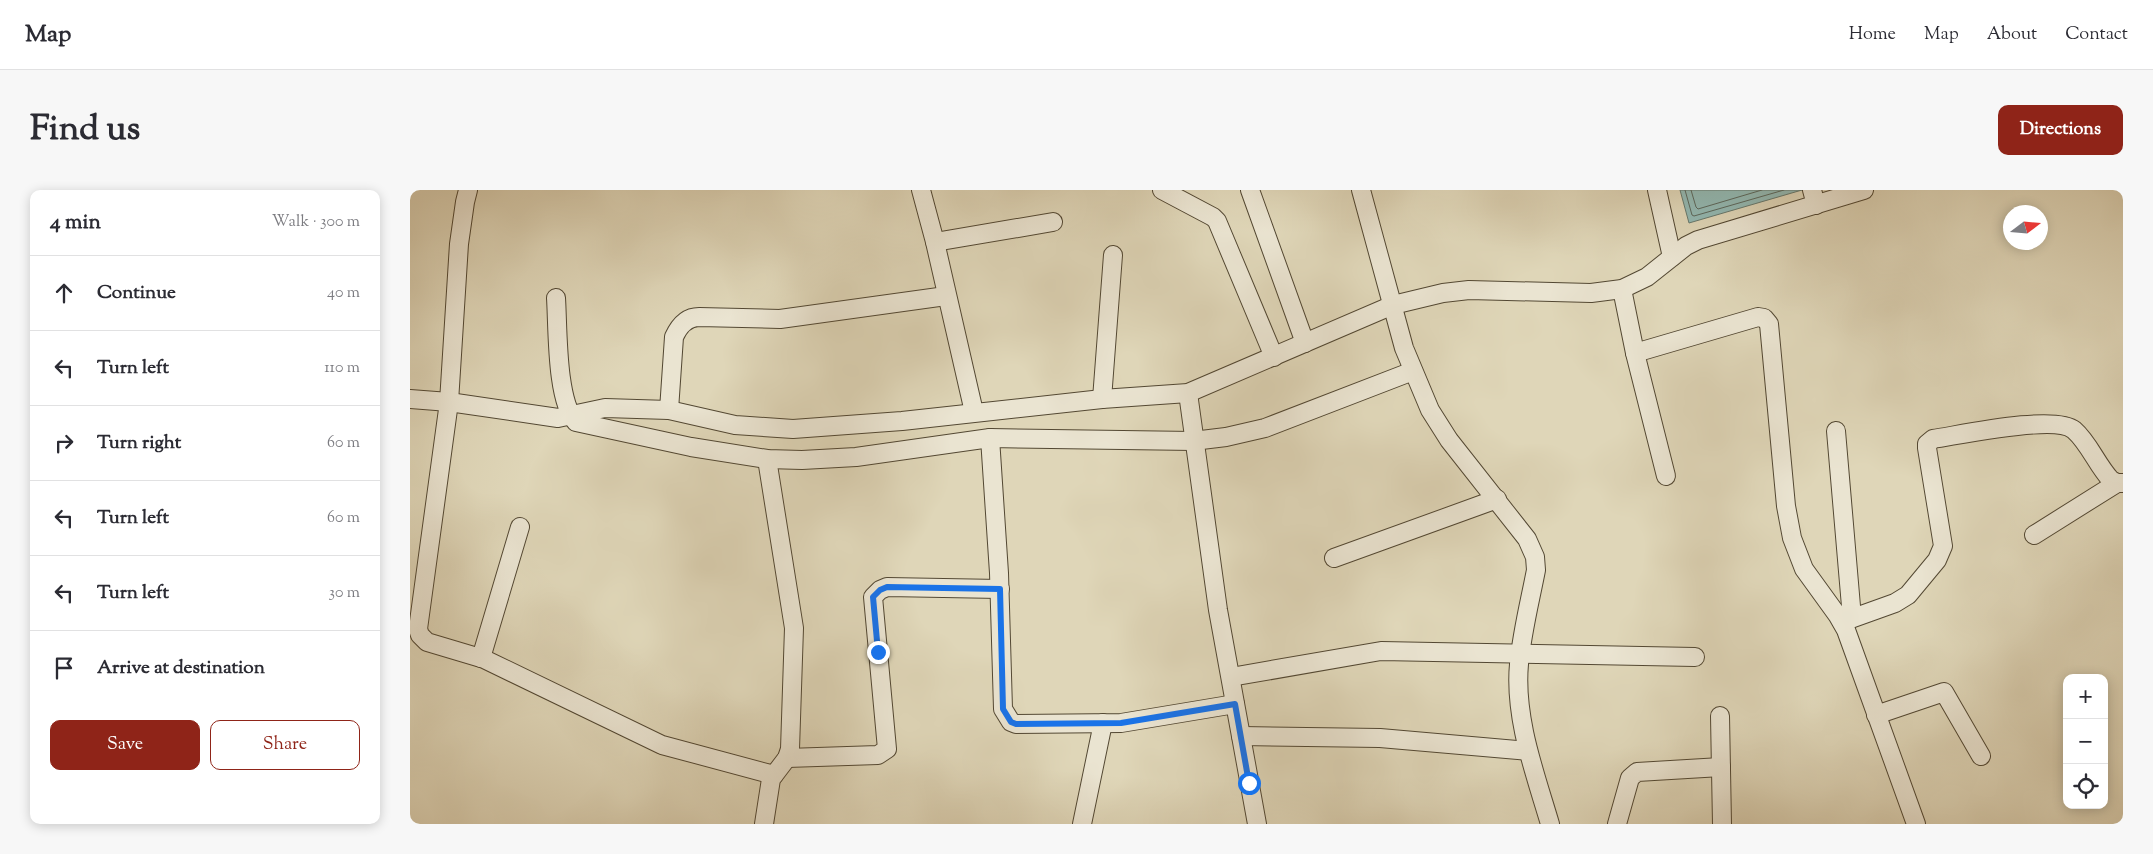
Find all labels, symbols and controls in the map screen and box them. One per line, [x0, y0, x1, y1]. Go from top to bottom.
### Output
text: Map [25, 18, 71, 52]
text: Home [1849, 22, 1896, 48]
text: Map [1924, 22, 1959, 48]
text: About [1987, 22, 2037, 48]
text: Contact [2065, 22, 2128, 48]
text: Find us [30, 105, 140, 156]
button: Directions [1998, 105, 2123, 155]
north arrow [2003, 205, 2048, 250]
text: 4 min [50, 208, 101, 238]
text: Walk · 300 m [272, 211, 360, 234]
icon: ahead [50, 279, 78, 307]
text: Continue [97, 280, 176, 307]
text: 40 m [327, 282, 360, 305]
icon: left [50, 354, 78, 382]
text: Turn left [97, 355, 169, 382]
text: 110 m [324, 357, 360, 380]
icon: right [50, 429, 78, 457]
text: Turn right [97, 430, 181, 457]
text: 60 m [327, 432, 360, 455]
icon: left [50, 504, 78, 532]
text: Turn left [97, 505, 169, 532]
text: 60 m [327, 507, 360, 530]
icon: left [50, 579, 78, 607]
text: Turn left [97, 580, 169, 607]
text: 30 m [329, 582, 360, 605]
route end [867, 641, 890, 664]
icon: arrive [50, 654, 78, 682]
text: Arrive at destination [97, 655, 265, 682]
map controls [2063, 674, 2108, 809]
button: + [2063, 674, 2108, 719]
button: − [2063, 719, 2108, 764]
button: Save [50, 720, 200, 770]
button: Share [210, 720, 360, 770]
button: locate [2063, 764, 2108, 809]
route start [1238, 772, 1261, 795]

